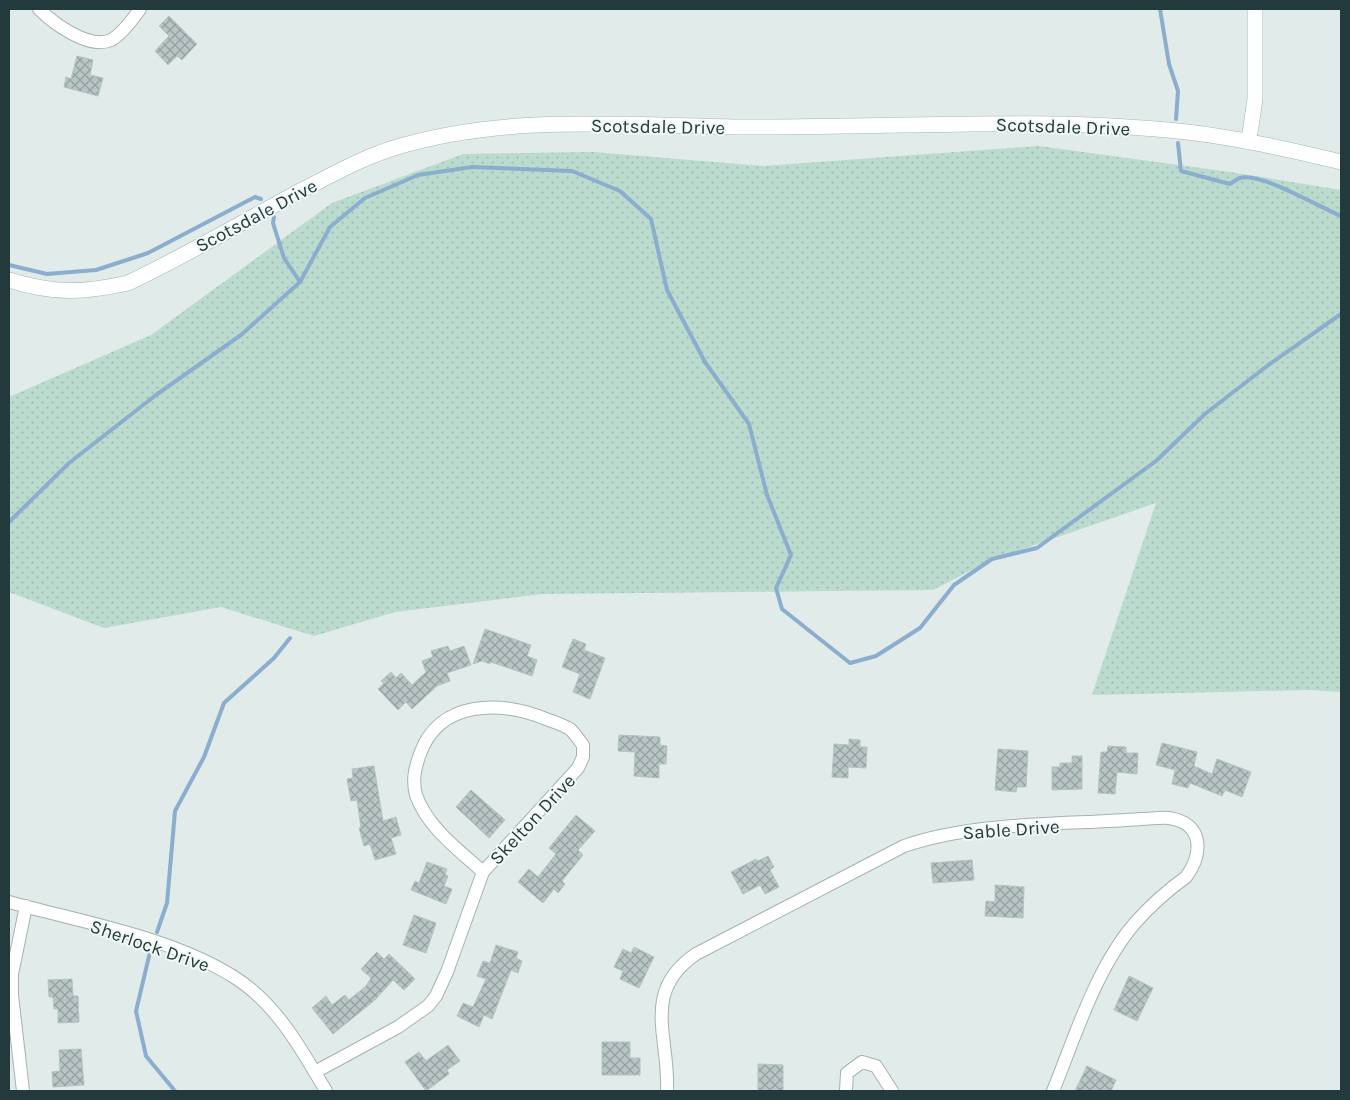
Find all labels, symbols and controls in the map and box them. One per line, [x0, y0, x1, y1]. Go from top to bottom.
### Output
street label: Scotsdale Drive [995, 114, 1131, 140]
street label: Scotsdale Drive [591, 115, 725, 139]
street label: Scotsdale Drive [192, 175, 321, 257]
street label: Skelton Drive [485, 770, 580, 869]
street label: Sable Drive [962, 816, 1060, 844]
street label: Sherlock Drive [87, 915, 212, 977]

